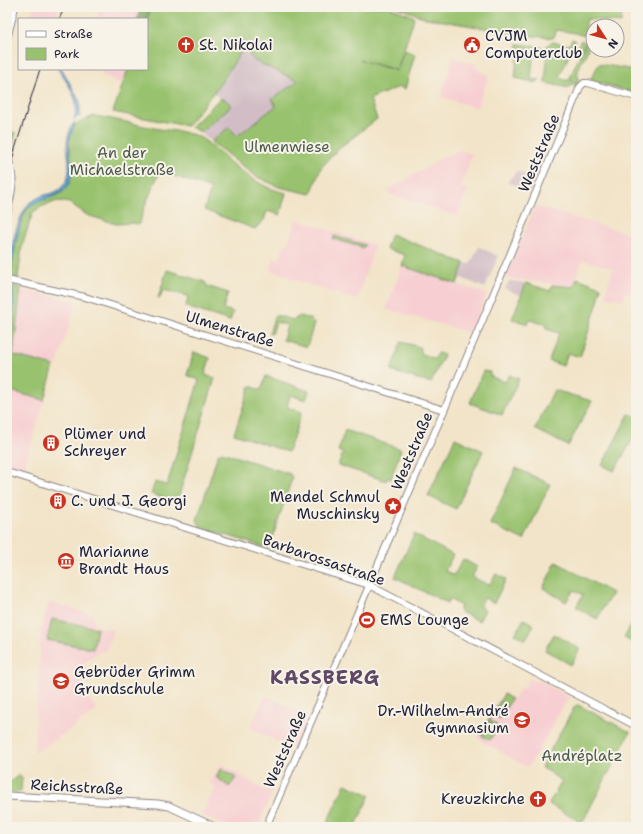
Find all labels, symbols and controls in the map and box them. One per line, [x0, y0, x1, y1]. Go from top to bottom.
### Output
legend [18, 18, 148, 70]
north arrow [585, 18, 625, 58]
text: Straße [54, 26, 93, 42]
place label: CVJM Computerclub [485, 26, 582, 63]
church icon: St. Nikolai [176, 35, 196, 55]
place label: St. Nikolai [199, 35, 273, 55]
public building icon: CVJM Computerclub [462, 35, 482, 55]
text: N [604, 36, 621, 52]
text: Park [54, 46, 80, 62]
street label: Weststraße [514, 111, 564, 195]
park label: Ulmenwiese [244, 137, 330, 157]
park label: An der Michaelstraße [70, 143, 174, 180]
street label: Ulmenstraße [183, 306, 277, 352]
street label: Weststraße [387, 409, 437, 493]
place label: Plümer und Schreyer [64, 424, 147, 461]
building icon: Plümer und Schreyer [41, 433, 61, 453]
place label: Mendel Schmul Muschinsky [270, 487, 380, 524]
building icon: C. und J. Georgi [48, 491, 68, 511]
place label: C. und J. Georgi [71, 491, 187, 511]
place icon: Mendel Schmul Muschinsky [383, 496, 403, 516]
street label: Barbarossastraße [260, 530, 388, 590]
place label: Marianne Brandt Haus [79, 542, 169, 579]
museum icon: Marianne Brandt Haus [56, 551, 76, 571]
sports icon: EMS Lounge [357, 610, 377, 630]
place label: EMS Lounge [380, 610, 469, 630]
place label: Gebrüder Grimm Grundschule [74, 662, 195, 699]
district label: KASSBERG [270, 665, 380, 690]
school or university icon: Gebrüder Grimm Grundschule [51, 671, 71, 691]
place label: Dr.-Wilhelm-André Gymnasium [378, 701, 509, 738]
street label: Weststraße [259, 707, 311, 791]
school or university icon: Dr.-Wilhelm-André Gymnasium [512, 710, 532, 730]
park label: Andréplatz [541, 746, 623, 766]
street label: Reichsstraße [30, 775, 124, 799]
place label: Kreuzkirche [441, 789, 525, 809]
church icon: Kreuzkirche [528, 789, 548, 809]

